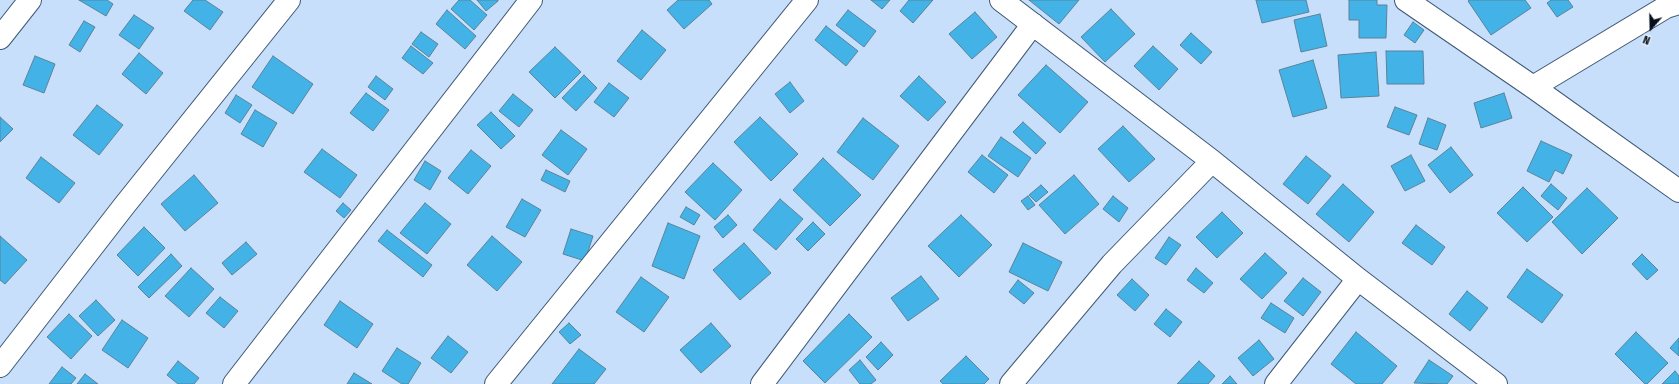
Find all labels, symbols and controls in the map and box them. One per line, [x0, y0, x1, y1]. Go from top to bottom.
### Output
north arrow [1631, 8, 1671, 48]
text: N [1641, 33, 1652, 47]

